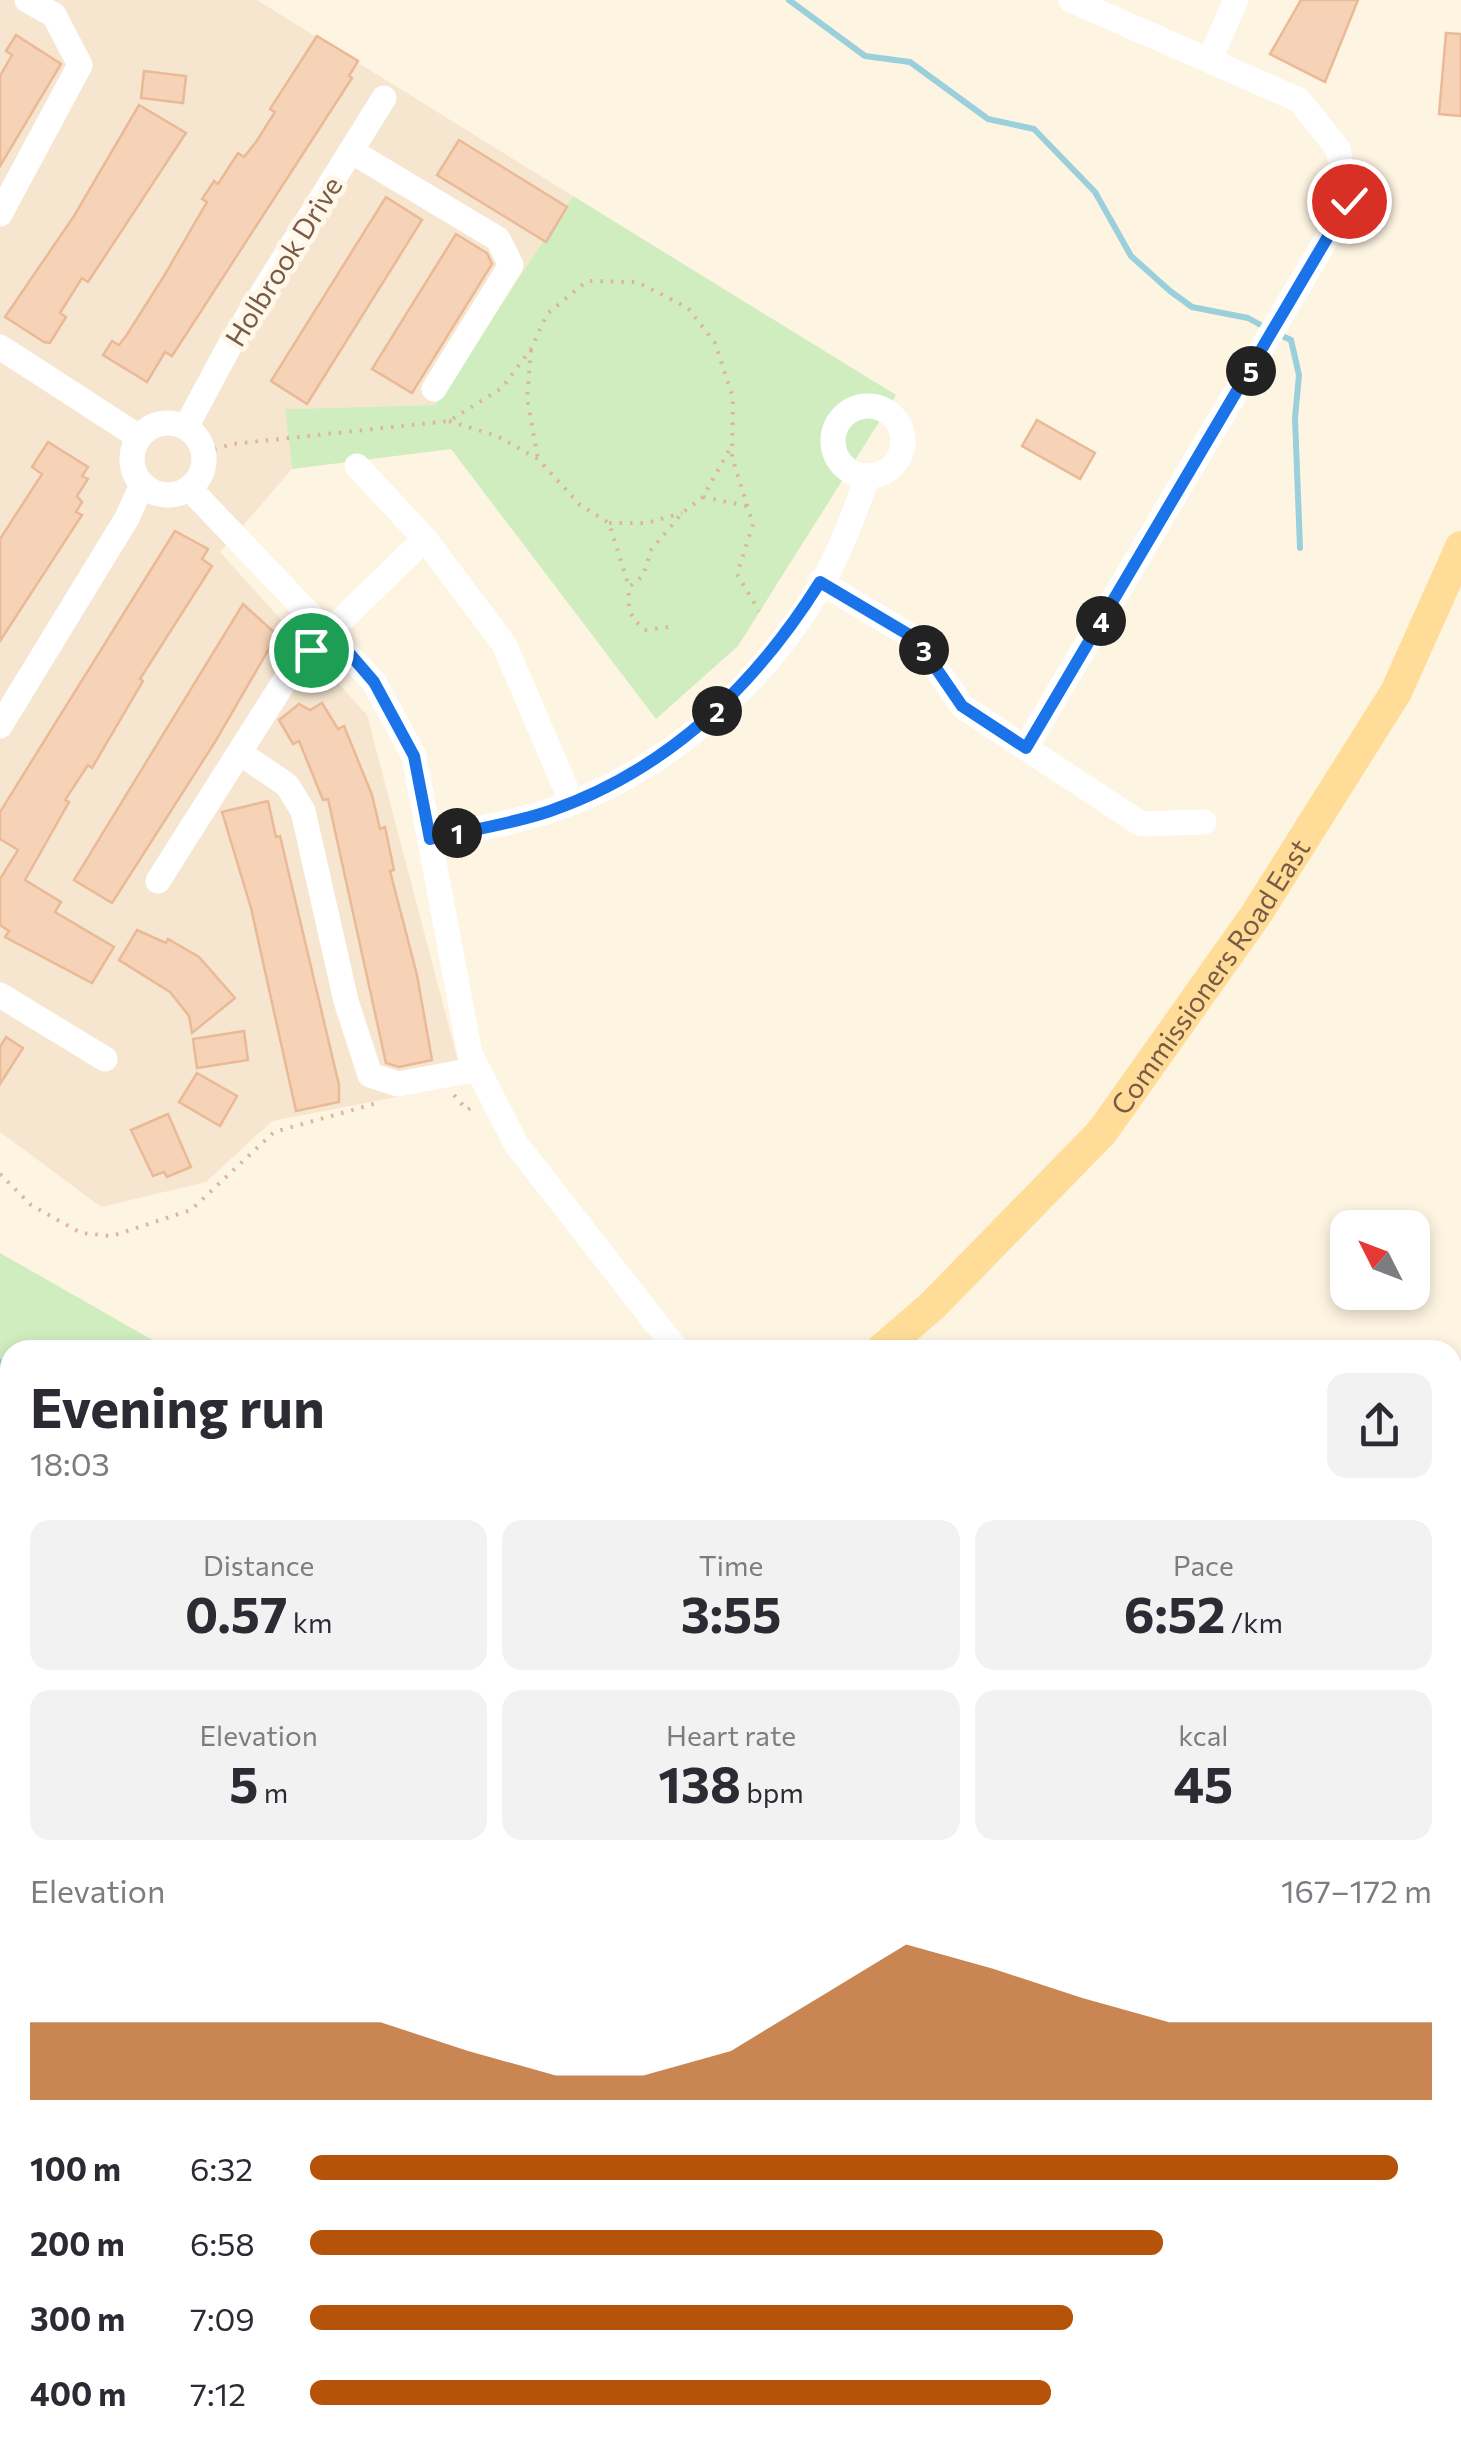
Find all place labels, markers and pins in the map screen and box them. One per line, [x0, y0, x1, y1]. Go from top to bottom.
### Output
pin [1307, 159, 1392, 244]
pin: 5 [1226, 346, 1276, 396]
pin: 4 [1076, 596, 1126, 646]
pin [269, 608, 354, 693]
pin: 3 [899, 625, 949, 675]
pin: 2 [692, 686, 742, 736]
pin: 1 [432, 808, 482, 858]

